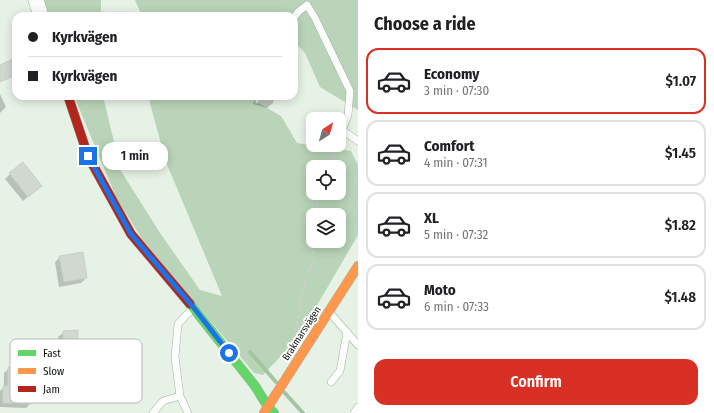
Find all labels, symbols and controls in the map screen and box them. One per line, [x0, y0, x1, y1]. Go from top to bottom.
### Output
text: Choose a ride [374, 13, 476, 35]
text: Kyrkvägen [52, 28, 117, 46]
icon: car [376, 63, 412, 99]
text: Economy [424, 65, 479, 83]
text: Kyrkvägen [52, 67, 117, 85]
text: $1.07 [666, 72, 696, 90]
text: 3 min · 07:30 [424, 83, 489, 98]
north arrow [306, 112, 346, 152]
map controls [306, 112, 346, 248]
icon: car [376, 135, 412, 171]
text: Comfort [424, 137, 475, 155]
callout: 1 min [102, 142, 168, 170]
text: $1.45 [665, 144, 696, 162]
route end [79, 147, 97, 165]
text: 1 min [121, 148, 149, 163]
text: 4 min · 07:31 [424, 155, 488, 170]
button: locate [306, 160, 346, 200]
icon: car [376, 207, 412, 243]
button: layers [306, 208, 346, 248]
text: XL [424, 209, 439, 227]
text: $1.82 [665, 216, 696, 234]
text: 5 min · 07:32 [424, 227, 488, 242]
icon: car [376, 279, 412, 315]
text: Moto [424, 281, 456, 299]
text: $1.48 [664, 288, 696, 306]
text: 6 min · 07:33 [424, 299, 489, 314]
street label: Brakmarsvägen [280, 304, 324, 363]
legend [10, 339, 142, 403]
route start [220, 344, 238, 362]
text: Fast [43, 347, 61, 360]
button: Confirm [374, 359, 698, 405]
text: Slow [43, 365, 64, 378]
text: Jam [43, 383, 60, 396]

